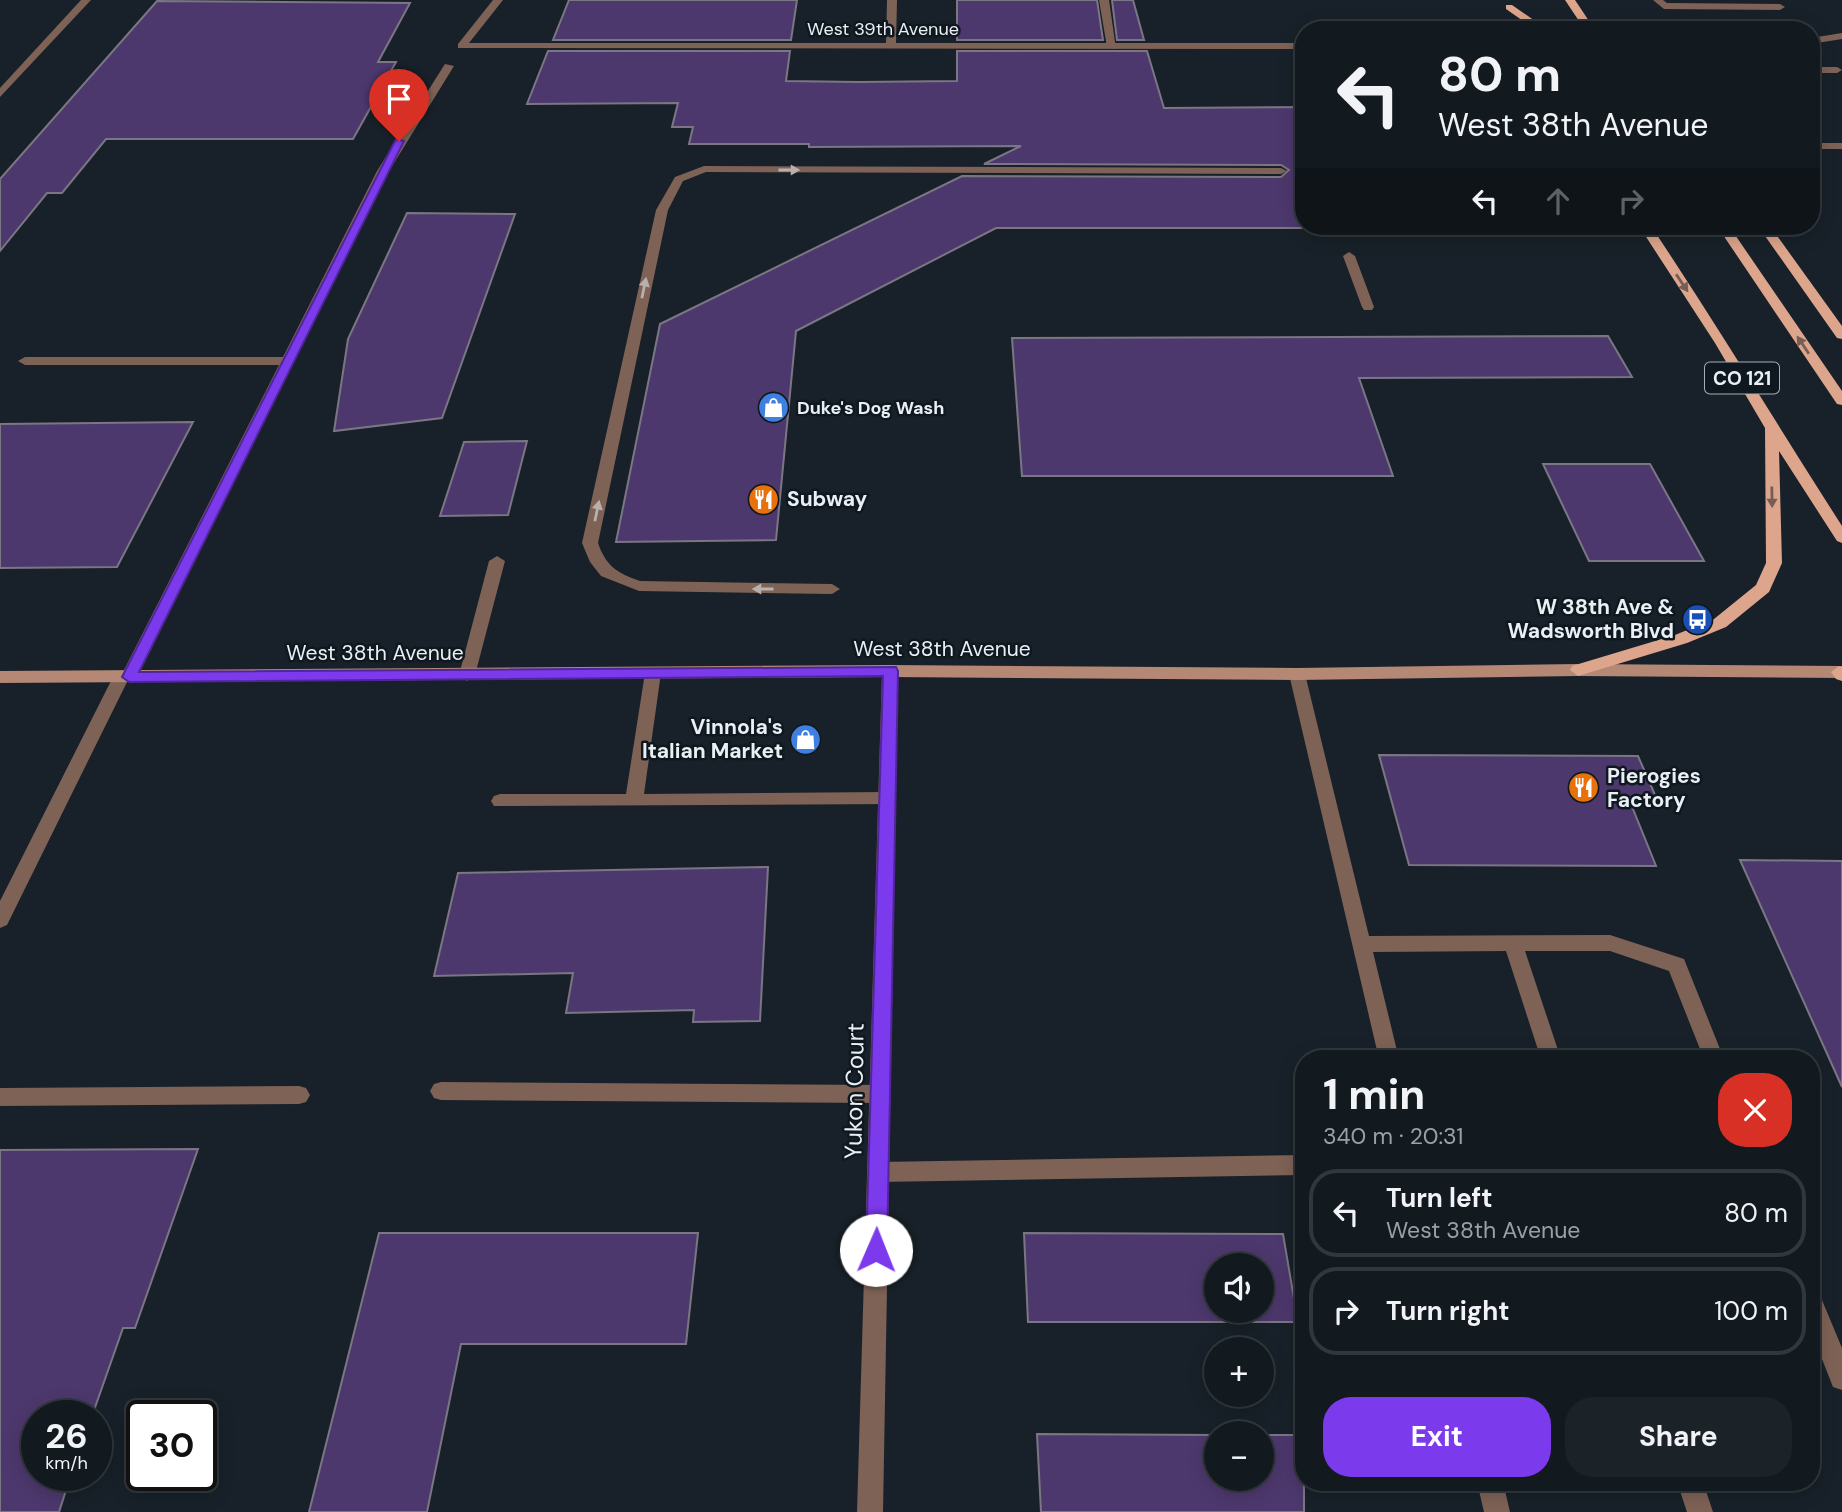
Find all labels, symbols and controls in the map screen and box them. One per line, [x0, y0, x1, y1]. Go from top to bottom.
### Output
street label: West 39th Avenue [807, 17, 959, 41]
text: 80 m [1438, 42, 1561, 106]
icon: left [1323, 49, 1414, 140]
pin [369, 69, 429, 141]
icon: arrive [380, 80, 418, 118]
text: West 38th Avenue [1438, 104, 1709, 146]
one-way arrow [778, 164, 800, 176]
icon: left [1466, 182, 1504, 220]
icon: ahead [1539, 182, 1577, 220]
icon: right [1612, 182, 1650, 220]
one-way arrow [1676, 273, 1689, 293]
one-way arrow [639, 277, 650, 299]
one-way arrow [1796, 336, 1810, 354]
road number: CO 121 [1705, 362, 1779, 394]
shop icon: Duke's Dog Wash [757, 391, 791, 425]
place label: Duke's Dog Wash [797, 396, 944, 420]
restaurant icon: Subway [747, 482, 781, 516]
place label: Subway [787, 485, 868, 513]
one-way arrow [1767, 486, 1778, 508]
one-way arrow [592, 500, 603, 522]
one-way arrow [752, 583, 774, 595]
place label: W 38th Ave & Wadsworth Blvd [1508, 593, 1674, 645]
bus stop icon: W 38th Ave & Wadsworth Blvd [1680, 602, 1714, 636]
street label: West 38th Avenue [853, 635, 1031, 663]
street label: West 38th Avenue [286, 639, 464, 667]
place label: Vinnola's Italian Market [642, 713, 783, 765]
shop icon: Vinnola's Italian Market [789, 722, 823, 756]
place label: Pierogies Factory [1607, 762, 1701, 814]
restaurant icon: Pierogies Factory [1567, 771, 1601, 805]
street label: Yukon Court [837, 1023, 871, 1159]
text: 1 min [1323, 1067, 1425, 1122]
button: close [1718, 1073, 1792, 1147]
text: 340 m · 20:31 [1323, 1121, 1463, 1151]
text: Turn left [1386, 1181, 1493, 1215]
icon: left [1327, 1194, 1365, 1232]
text: 80 m [1724, 1196, 1788, 1230]
position arrow [839, 1213, 913, 1287]
text: West 38th Avenue [1386, 1215, 1580, 1245]
map controls [1204, 1253, 1274, 1491]
button: sound [1204, 1253, 1274, 1323]
icon: right [1327, 1292, 1365, 1330]
text: Turn right [1386, 1294, 1510, 1328]
text: 100 m [1714, 1294, 1788, 1328]
button: + [1204, 1337, 1274, 1407]
button: Exit [1323, 1397, 1551, 1477]
button: Share [1565, 1397, 1792, 1477]
speed limit sign: 30 [126, 1400, 217, 1491]
text: 26 [45, 1413, 88, 1459]
button: − [1204, 1421, 1274, 1491]
text: km/h [45, 1451, 88, 1475]

